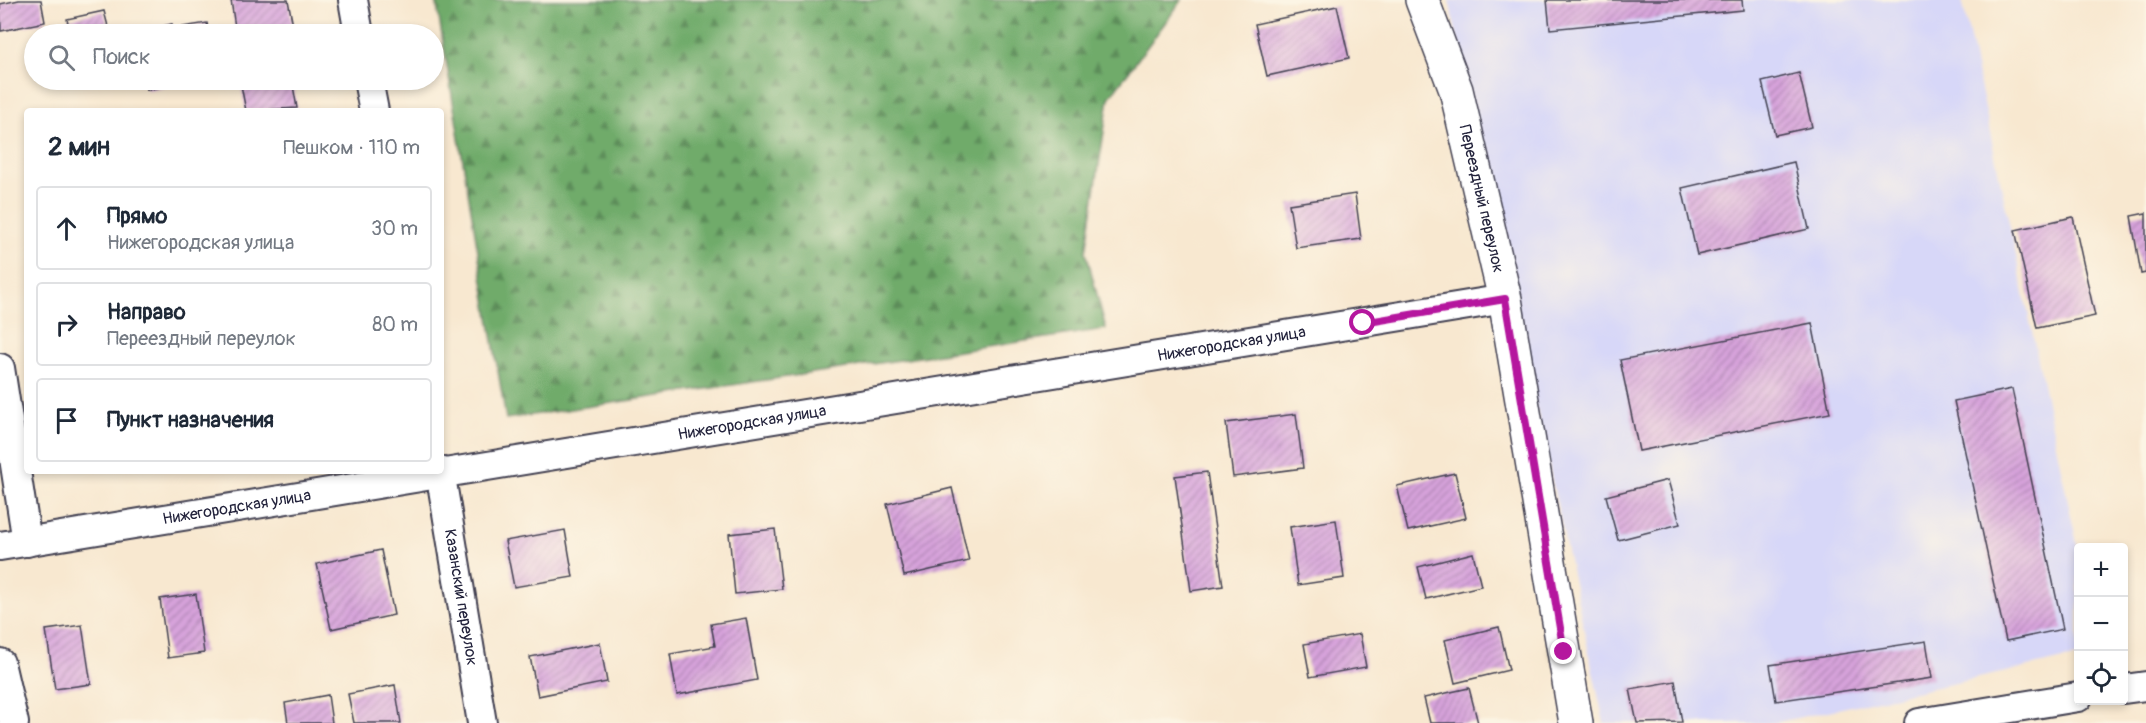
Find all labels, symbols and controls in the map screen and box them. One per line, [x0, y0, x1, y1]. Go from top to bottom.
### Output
search box [24, 24, 444, 90]
icon: search [45, 41, 78, 74]
text: Поиск [93, 43, 150, 71]
street label: Переездный переулок [1455, 123, 1509, 275]
text: 2 мин [48, 131, 110, 163]
text: Пешком · 110 m [283, 135, 420, 160]
text: Прямо [107, 202, 167, 230]
icon: ahead [50, 212, 83, 245]
text: 30 m [371, 216, 418, 241]
text: Нижегородская улица [107, 230, 294, 255]
text: Направо [107, 298, 186, 326]
icon: right [50, 308, 83, 341]
route start [1349, 309, 1375, 335]
text: 80 m [372, 312, 418, 337]
street label: Нижегородская улица [1156, 322, 1307, 366]
text: Переездный переулок [107, 326, 296, 351]
street label: Нижегородская улица [676, 401, 828, 445]
icon: arrive [50, 404, 83, 437]
text: Пункт назначения [107, 406, 274, 434]
street label: Нижегородская улица [161, 485, 312, 529]
street label: Казанский переулок [440, 527, 482, 667]
map controls [2074, 543, 2128, 705]
button: + [2074, 543, 2128, 597]
button: − [2074, 597, 2128, 651]
route end [1550, 638, 1576, 664]
button: locate [2074, 651, 2128, 705]

